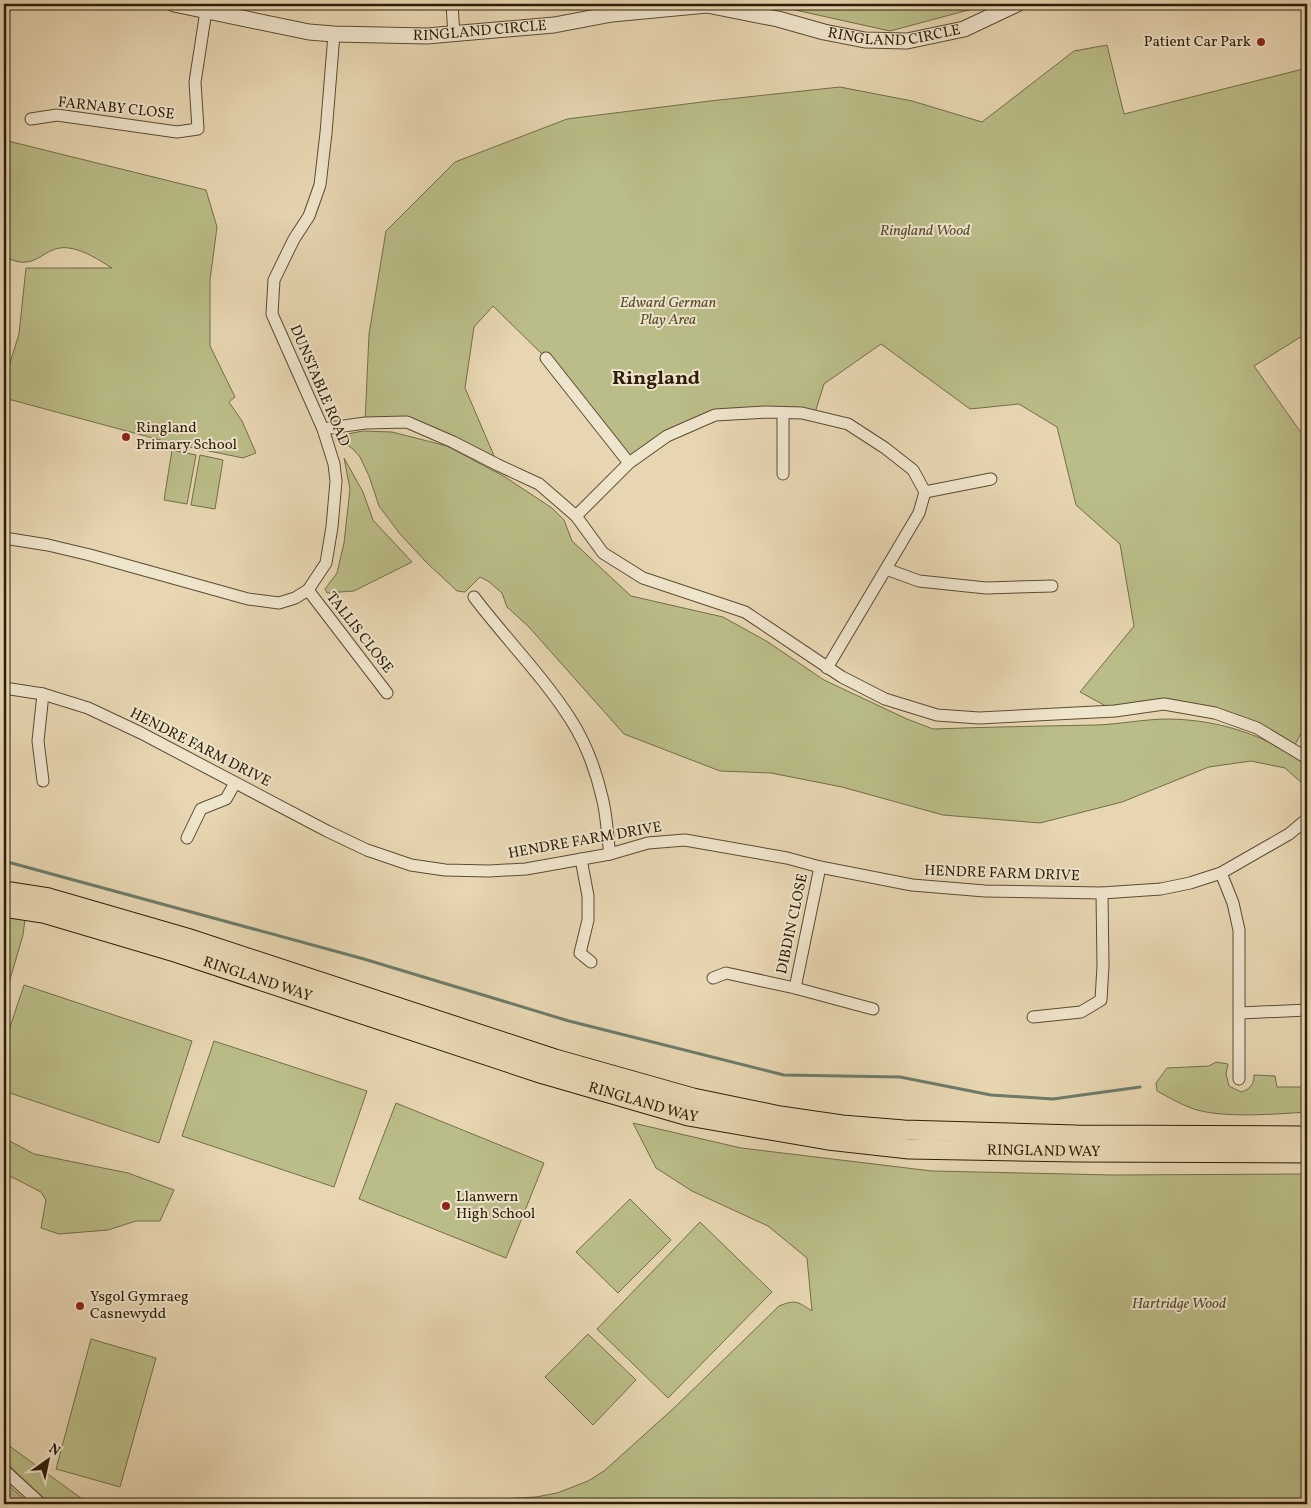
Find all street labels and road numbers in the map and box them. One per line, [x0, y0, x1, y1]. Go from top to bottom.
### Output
street label: RINGLAND CIRCLE [413, 15, 548, 47]
street label: RINGLAND CIRCLE [826, 20, 962, 52]
street label: FARNABY CLOSE [57, 92, 175, 126]
street label: DUNSTABLE ROAD [284, 322, 354, 450]
street label: TALLIS CLOSE [321, 588, 397, 678]
street label: HENDRE FARM DRIVE [126, 703, 274, 793]
street label: HENDRE FARM DRIVE [506, 817, 664, 865]
street label: HENDRE FARM DRIVE [924, 861, 1080, 887]
street label: DIBDIN CLOSE [772, 872, 814, 976]
street label: RINGLAND WAY [200, 951, 315, 1007]
street label: RINGLAND WAY [586, 1077, 700, 1128]
street label: RINGLAND WAY [987, 1140, 1101, 1163]

